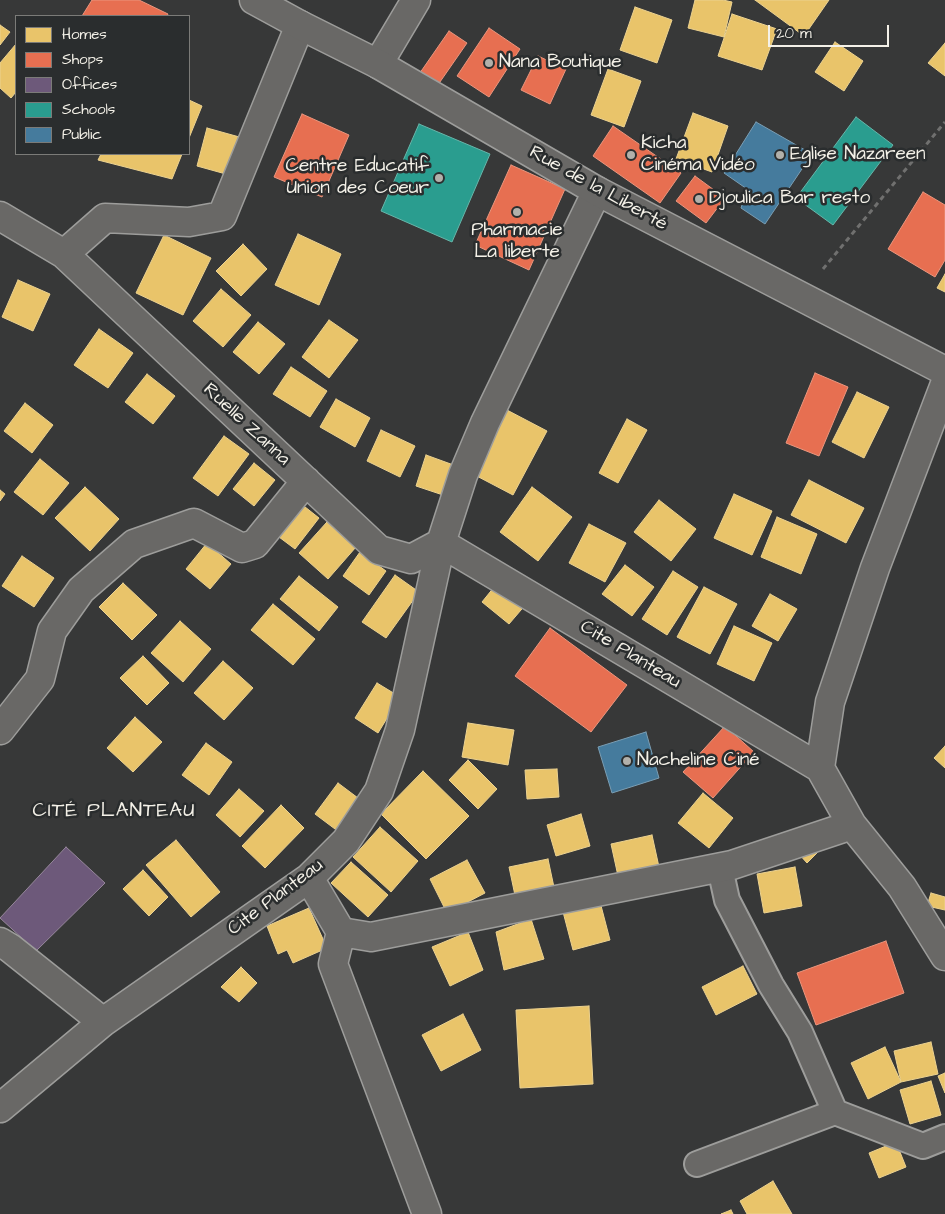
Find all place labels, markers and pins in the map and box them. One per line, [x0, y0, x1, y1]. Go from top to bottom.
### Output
place label: Nana Boutique [499, 52, 621, 74]
marker: Nana Boutique [483, 57, 495, 69]
place label: Kicha Cinéma Vidéo [641, 133, 755, 177]
place label: Eglise Nazareen [790, 144, 926, 166]
marker: Kicha Cinéma Vidéo [625, 149, 637, 161]
marker: Eglise Nazareen [774, 149, 786, 161]
place label: Centre Educatif Union des Coeur [286, 156, 429, 200]
marker: Centre Educatif Union des Coeur [433, 172, 445, 184]
place label: Djoulica Bar resto [709, 188, 870, 210]
marker: Djoulica Bar resto [693, 193, 705, 205]
marker: Pharmacie La liberte [511, 206, 523, 218]
place label: Pharmacie La liberte [471, 220, 563, 264]
place label: Nacheline Ciné [637, 750, 760, 772]
marker: Nacheline Ciné [621, 755, 633, 767]

